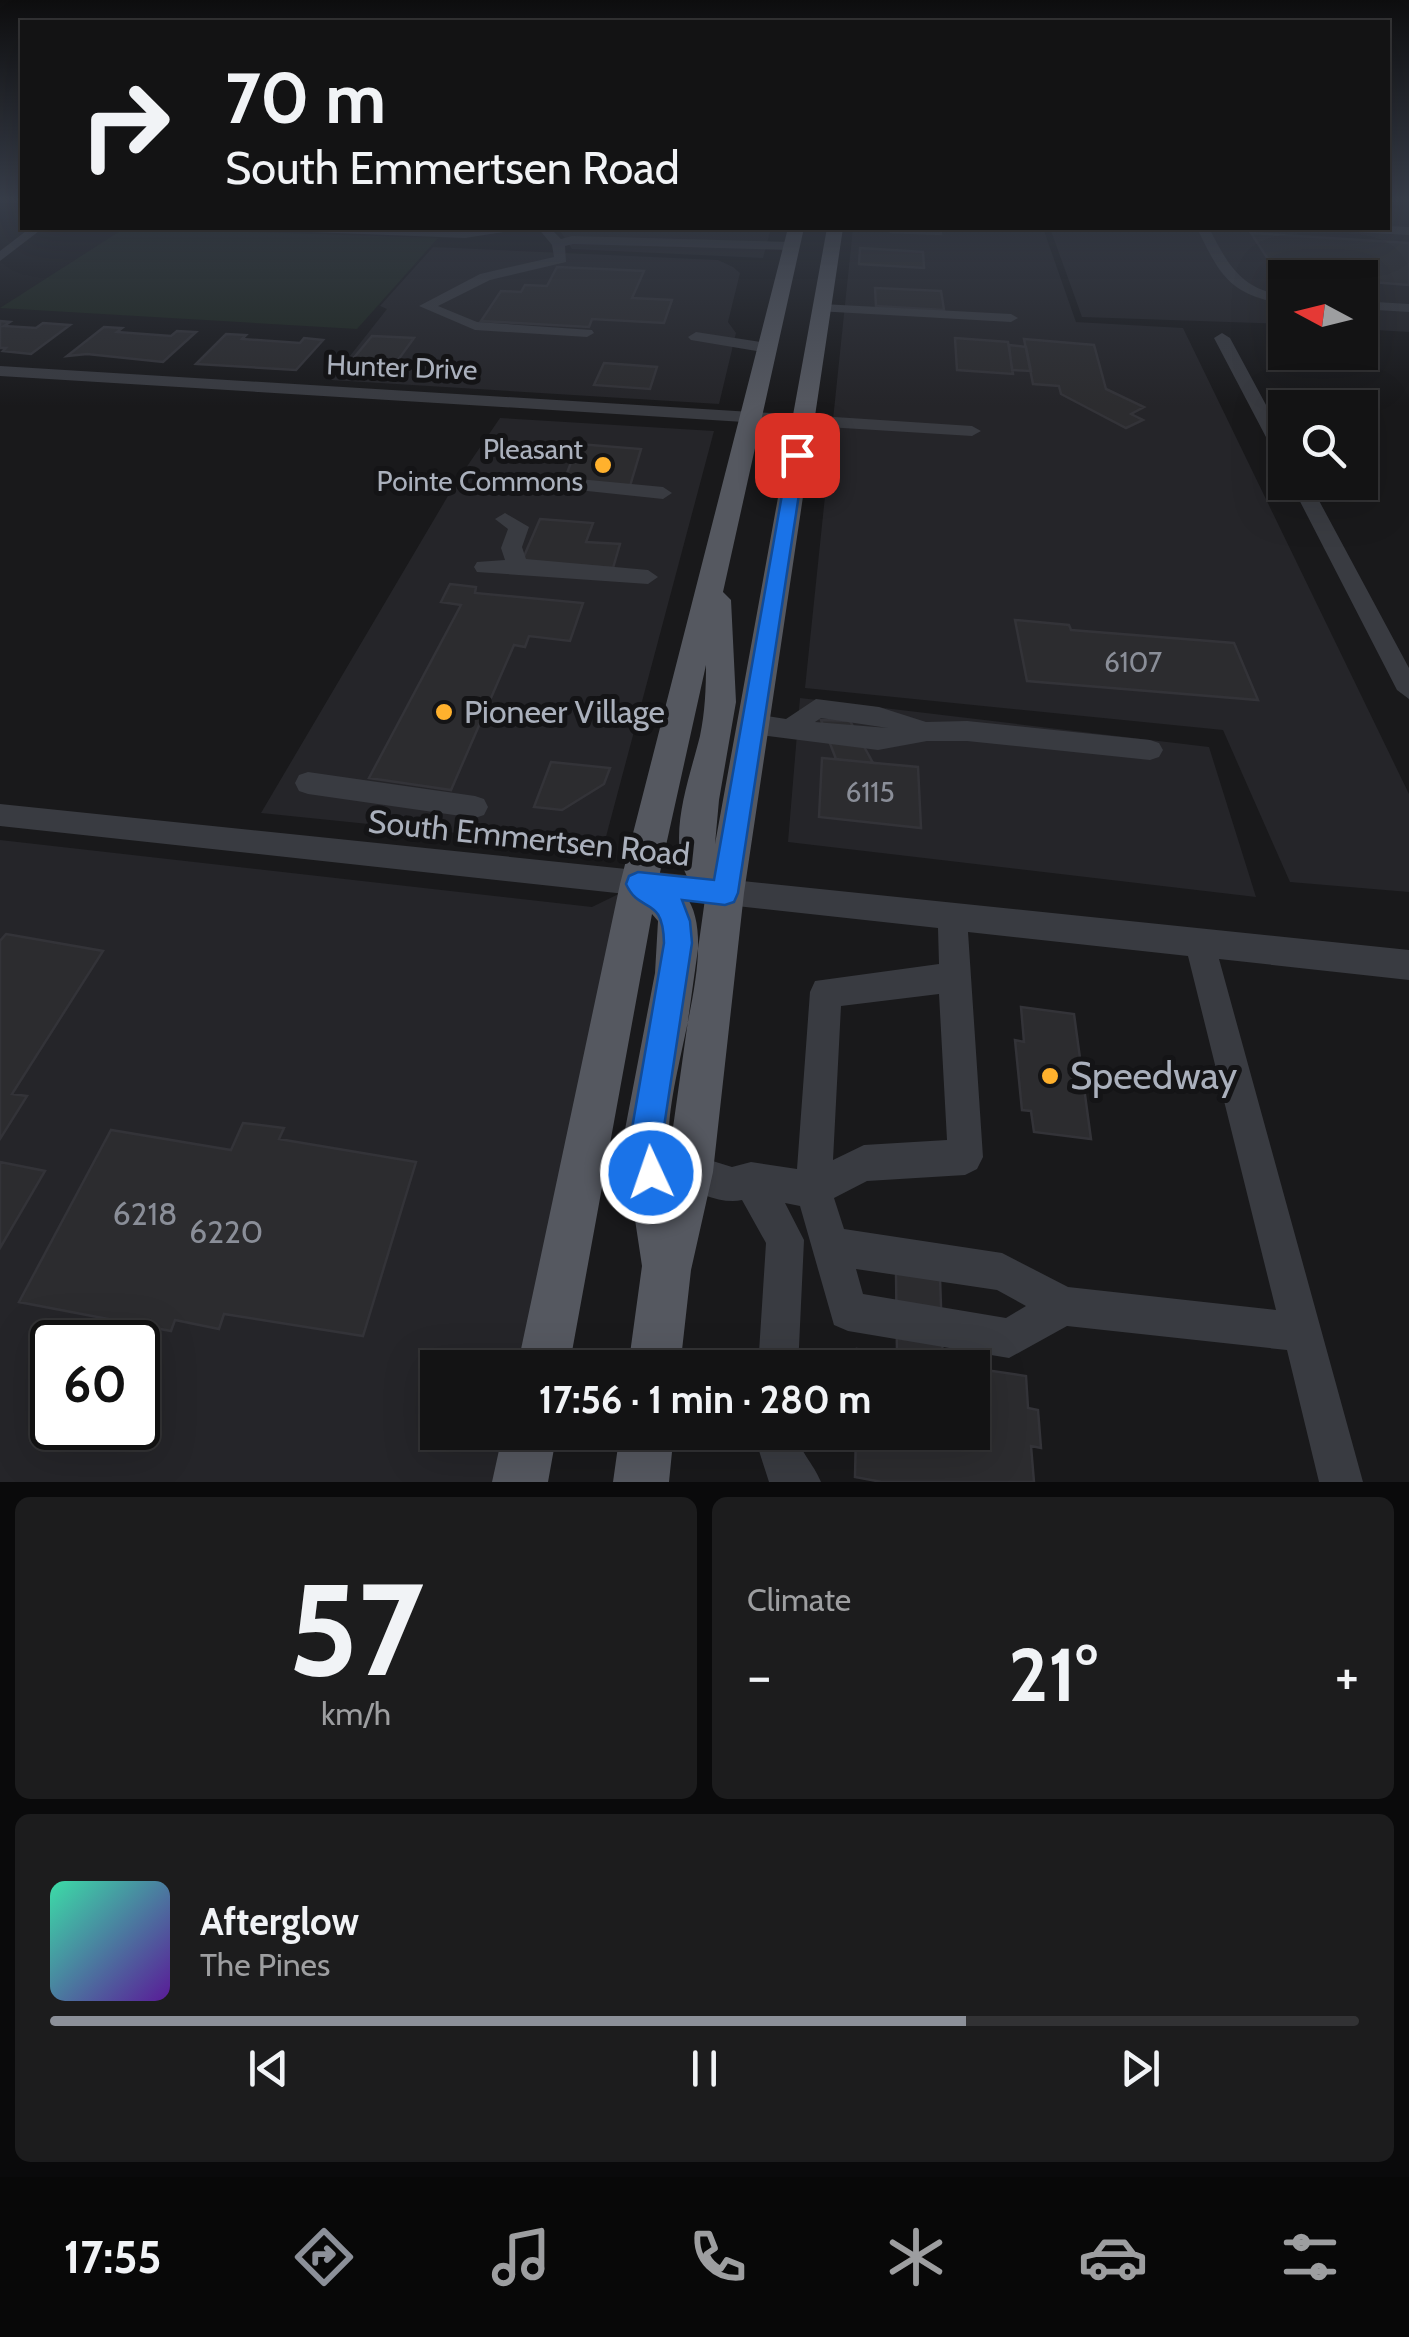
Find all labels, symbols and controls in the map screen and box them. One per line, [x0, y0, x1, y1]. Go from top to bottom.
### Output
text: 70 m [225, 55, 386, 141]
icon: right [60, 60, 190, 190]
text: South Emmertsen Road [225, 141, 680, 195]
north arrow [1268, 260, 1378, 370]
map controls [1268, 260, 1378, 500]
street label: Hunter Drive [326, 347, 478, 387]
button: search [1268, 390, 1378, 500]
pin [755, 413, 840, 498]
icon: arrive [770, 428, 825, 483]
place label: Pleasant Pointe Commons [377, 432, 583, 498]
marker: Pleasant Pointe Commons [592, 454, 614, 476]
house number: 6107 [1104, 645, 1162, 679]
place label: Pioneer Village [464, 692, 665, 731]
marker: Pioneer Village [433, 701, 455, 723]
house number: 6115 [845, 775, 895, 809]
street label: South Emmertsen Road [366, 801, 692, 874]
place label: Speedway [1070, 1052, 1237, 1099]
marker: Speedway [1039, 1065, 1061, 1087]
position arrow [599, 1121, 703, 1225]
house number: 6218 [113, 1194, 177, 1233]
house number: 6220 [189, 1212, 263, 1251]
speed limit sign: 60 [30, 1320, 160, 1450]
text: 17:56 · 1 min · 280 m [539, 1376, 871, 1423]
text: 57 [288, 1550, 424, 1708]
text: Climate [747, 1580, 851, 1619]
text: 21° [1008, 1629, 1098, 1720]
text: − [747, 1642, 771, 1709]
text: + [1335, 1642, 1359, 1709]
text: km/h [321, 1694, 391, 1733]
text: Afterglow [200, 1898, 359, 1945]
text: The Pines [200, 1945, 330, 1984]
icon: previous [241, 2041, 296, 2096]
icon: pause [677, 2041, 732, 2096]
icon: next [1113, 2041, 1168, 2096]
icon: directions [289, 2222, 359, 2292]
icon: music [486, 2222, 556, 2292]
icon: phone [683, 2222, 753, 2292]
icon: climate [881, 2222, 951, 2292]
icon: car [1078, 2222, 1148, 2292]
icon: filters [1275, 2222, 1345, 2292]
text: 17:55 [64, 2230, 162, 2284]

